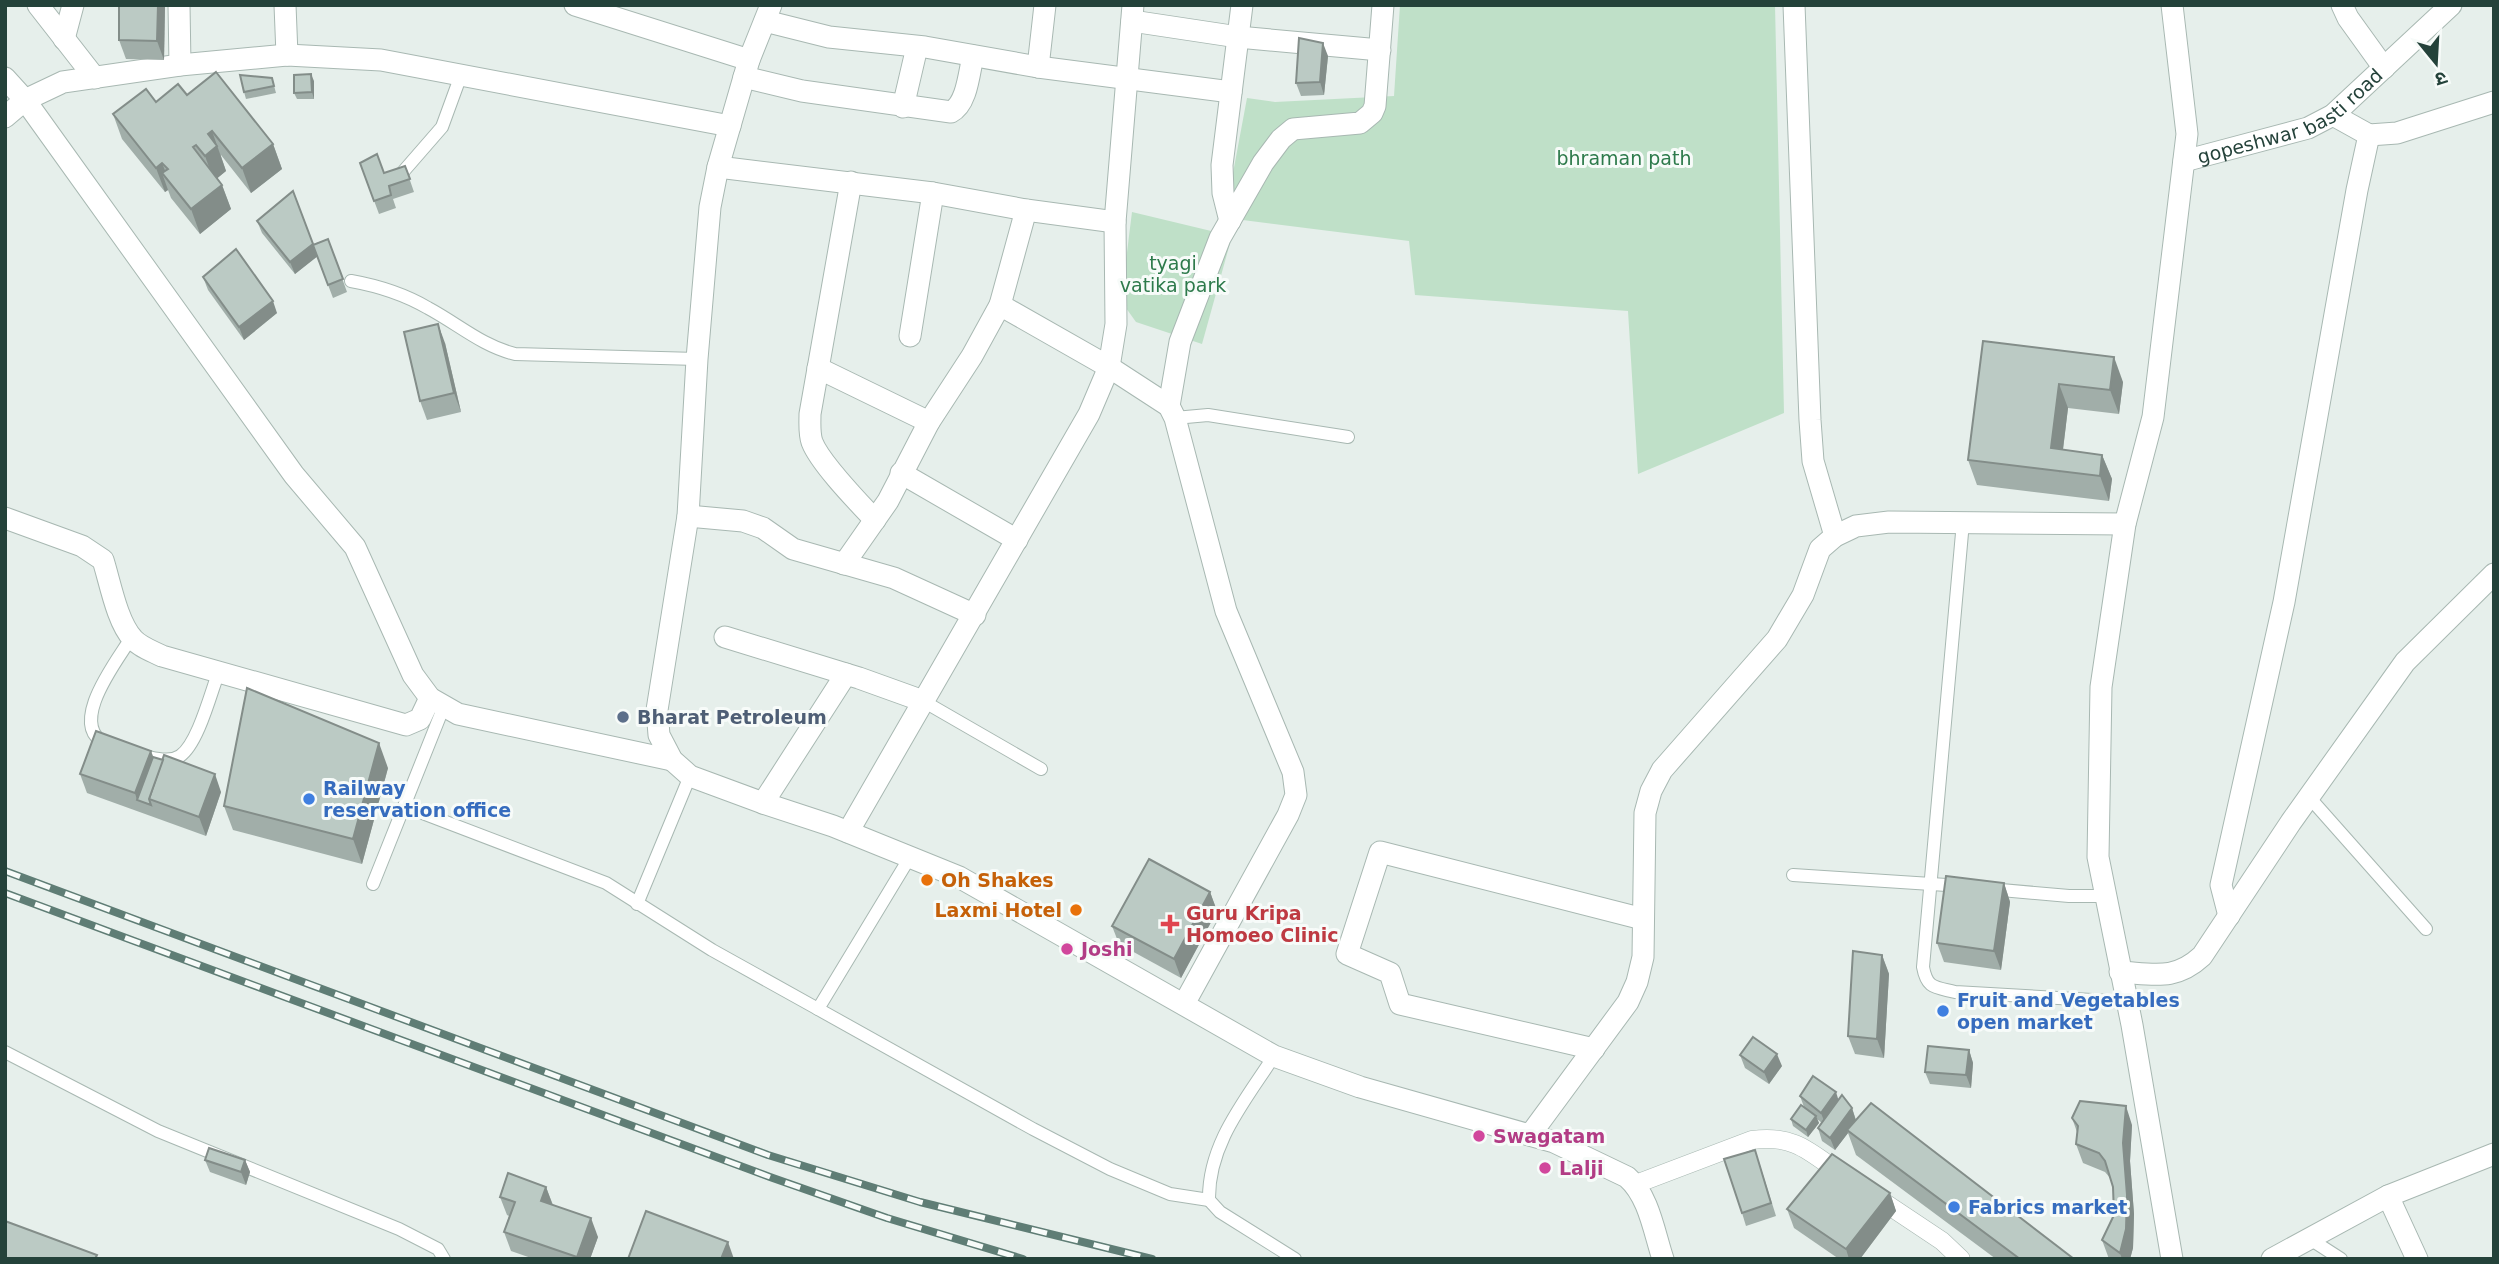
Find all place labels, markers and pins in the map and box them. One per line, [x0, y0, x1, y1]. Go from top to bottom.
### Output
place label: Bharat Petroleum [637, 706, 827, 728]
marker: Bharat Petroleum [615, 709, 631, 725]
place label: Railway reservation office [323, 777, 511, 821]
marker: Railway reservation office [301, 791, 317, 807]
place label: Oh Shakes [941, 869, 1054, 891]
marker: Oh Shakes [919, 872, 935, 888]
place label: Laxmi Hotel [934, 899, 1062, 921]
marker: Laxmi Hotel [1068, 902, 1084, 918]
place label: Guru Kripa Homoeo Clinic [1186, 902, 1339, 946]
marker: Guru Kripa Homoeo Clinic [1160, 914, 1180, 934]
place label: Joshi [1079, 938, 1132, 960]
marker: Joshi [1059, 941, 1075, 957]
place label: Fruit and Vegetables open market [1957, 989, 2180, 1033]
marker: Fruit and Vegetables open market [1935, 1003, 1951, 1019]
place label: Swagatam [1493, 1125, 1605, 1147]
marker: Swagatam [1471, 1128, 1487, 1144]
place label: Lalji [1559, 1157, 1603, 1179]
marker: Lalji [1537, 1160, 1553, 1176]
place label: Fabrics market [1968, 1196, 2127, 1218]
marker: Fabrics market [1946, 1199, 1962, 1215]

